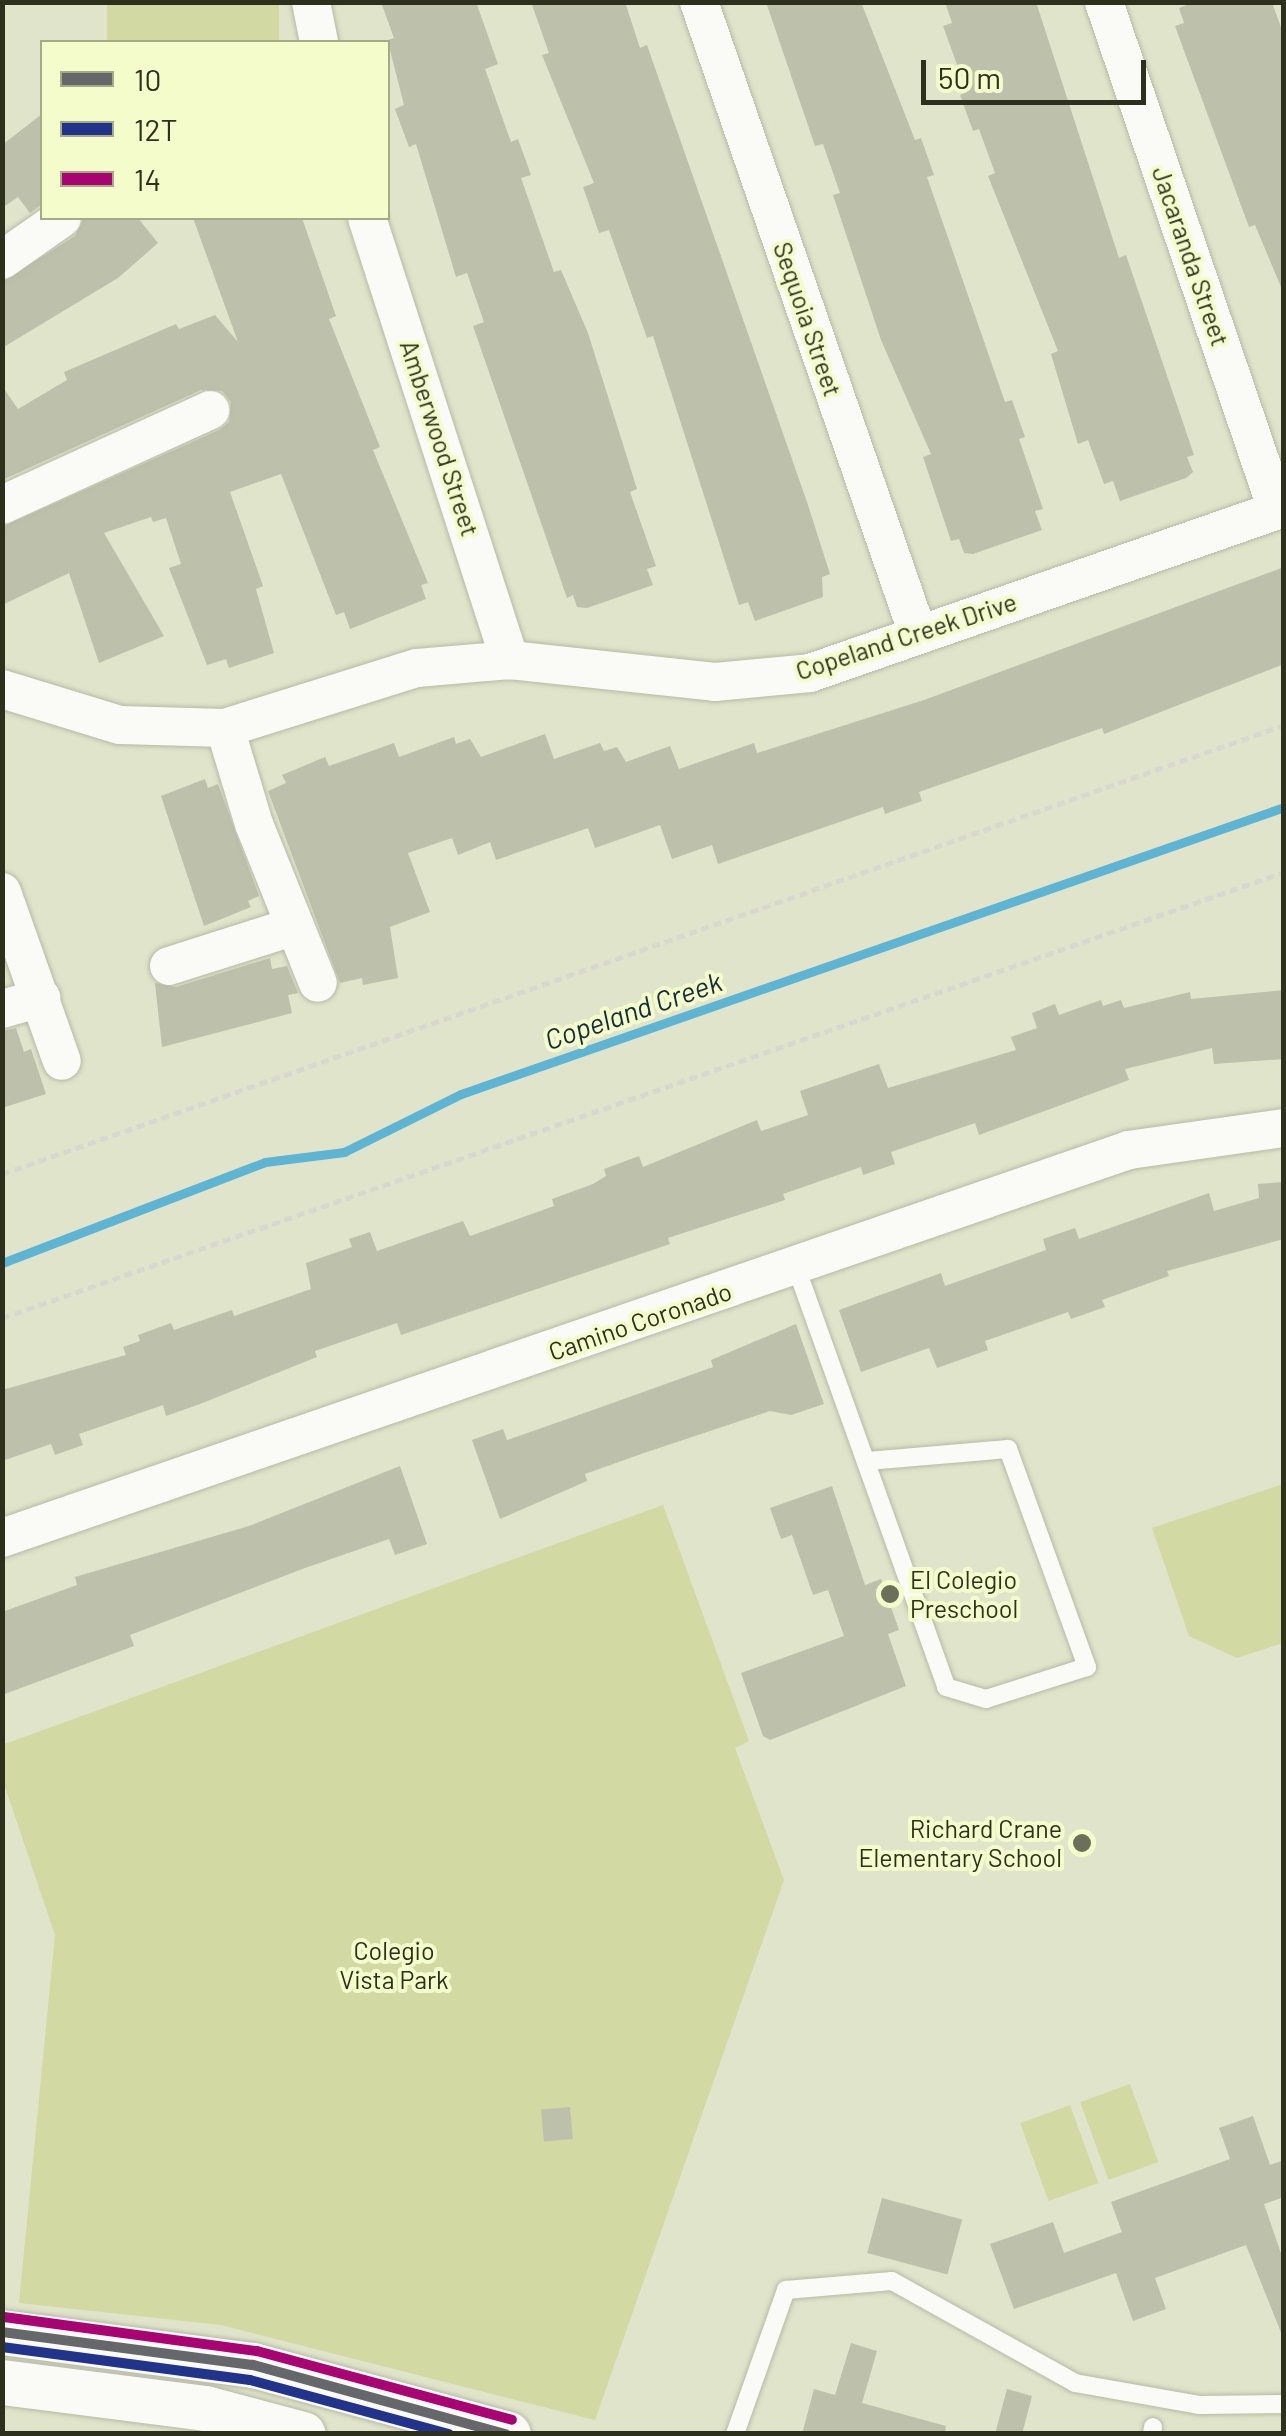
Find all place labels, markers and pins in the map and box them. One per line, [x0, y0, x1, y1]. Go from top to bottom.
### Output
place label: El Colegio Preschool [910, 1565, 1018, 1624]
marker: El Colegio Preschool [879, 1583, 901, 1605]
place label: Richard Crane Elementary School [858, 1814, 1062, 1873]
marker: Richard Crane Elementary School [1071, 1832, 1093, 1854]

